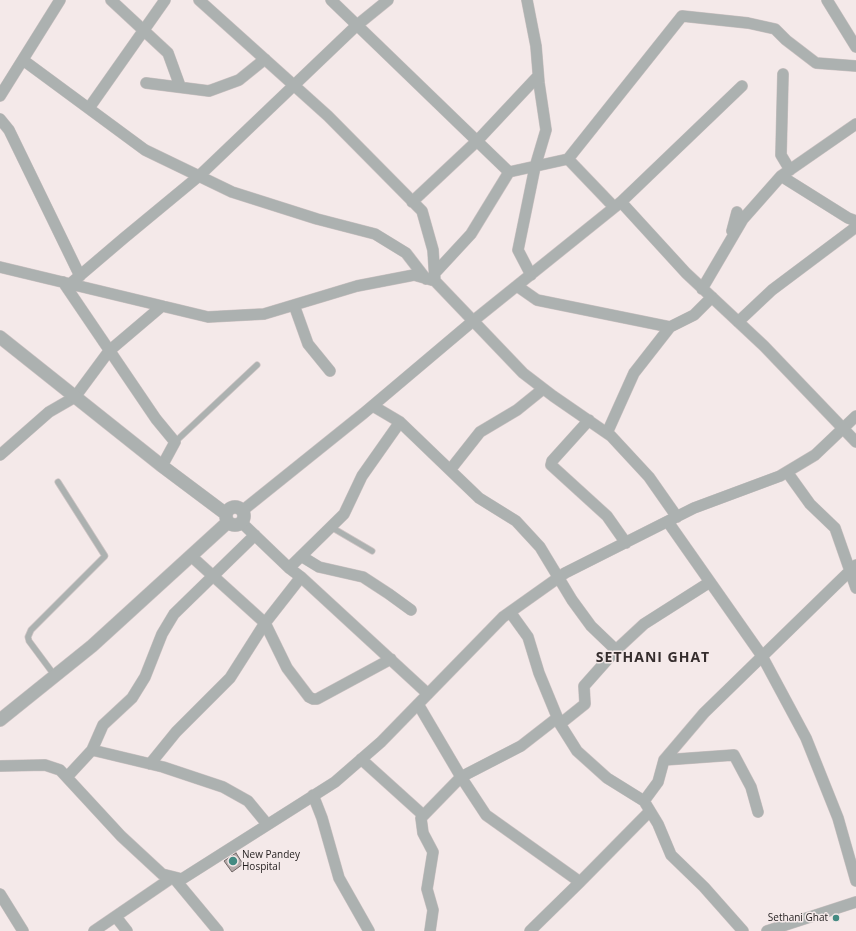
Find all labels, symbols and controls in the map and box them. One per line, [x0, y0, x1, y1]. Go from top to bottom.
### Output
district label: SETHANI GHAT [596, 650, 710, 666]
place label: New Pandey Hospital [242, 849, 300, 872]
marker: New Pandey Hospital [227, 855, 239, 867]
place label: Sethani Ghat [768, 912, 828, 924]
marker: Sethani Ghat [831, 913, 841, 923]

